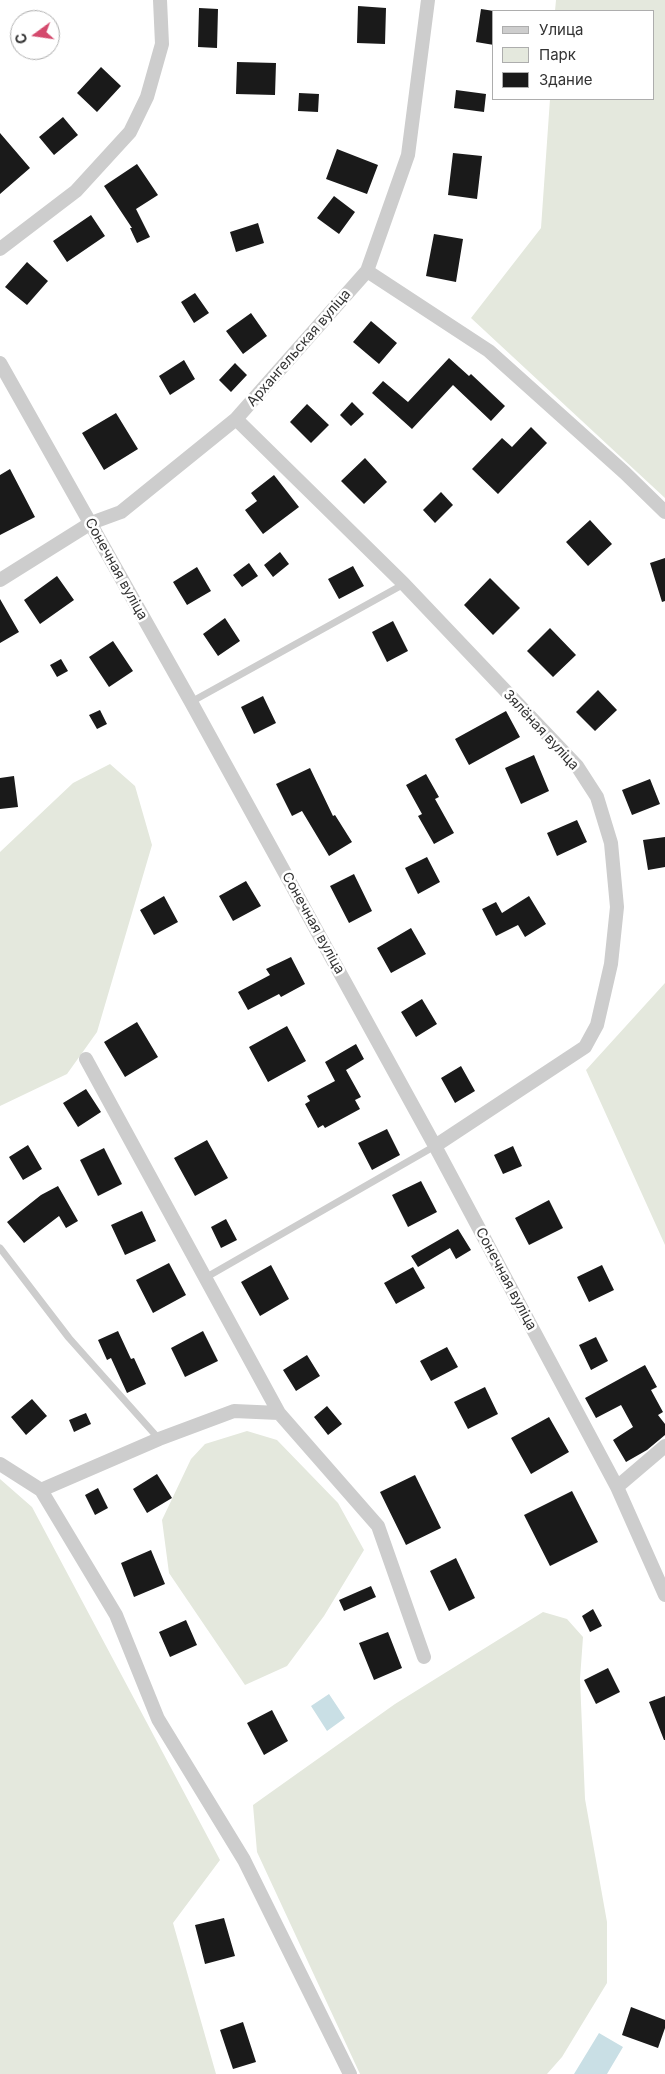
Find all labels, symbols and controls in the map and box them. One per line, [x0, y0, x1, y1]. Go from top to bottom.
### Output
north arrow [10, 10, 60, 60]
legend [492, 10, 655, 100]
text: Улица [539, 20, 583, 39]
text: С [11, 31, 30, 46]
text: Парк [539, 45, 576, 64]
text: Здание [539, 70, 593, 89]
street label: Архангельская вуліца [244, 286, 354, 410]
street label: Сонечная вуліца [81, 515, 151, 623]
street label: Зялёная вуліца [500, 687, 582, 773]
street label: Сонечная вуліца [278, 869, 348, 977]
street label: Сонечная вуліца [472, 1225, 540, 1333]

